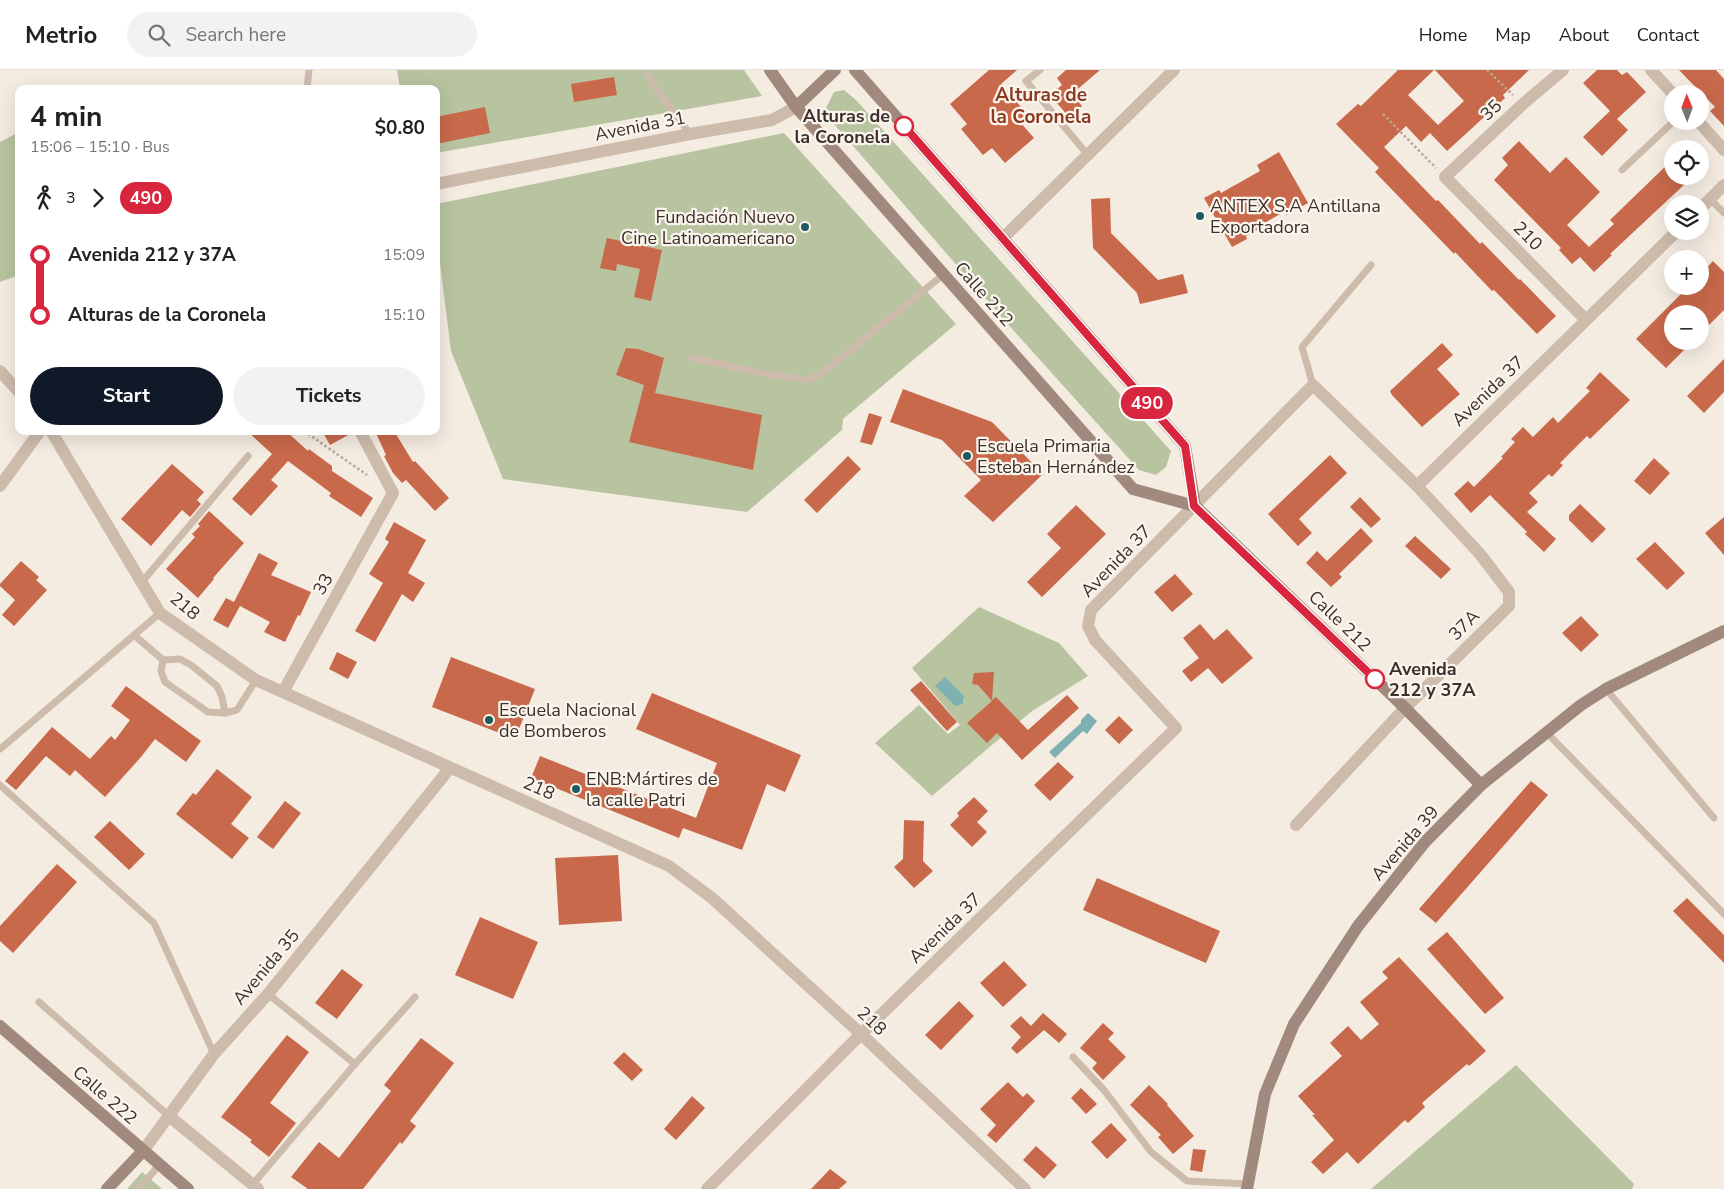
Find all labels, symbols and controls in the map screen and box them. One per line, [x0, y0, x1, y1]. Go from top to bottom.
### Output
search box [127, 12, 477, 57]
text: Metrio [25, 19, 97, 51]
icon: search [145, 21, 173, 49]
text: Search here [185, 22, 286, 48]
text: Home [1419, 23, 1467, 47]
text: Map [1495, 23, 1531, 47]
text: About [1559, 23, 1609, 47]
text: Contact [1637, 23, 1699, 47]
district label: Alturas de la Coronela [991, 82, 1091, 130]
north arrow [1664, 85, 1709, 130]
map controls [1664, 85, 1709, 350]
street label: 35 [1475, 94, 1507, 126]
text: 4 min [30, 98, 102, 136]
place label: Alturas de la Coronela [794, 104, 890, 149]
street label: Avenida 31 [593, 105, 687, 147]
text: $0.80 [375, 115, 425, 141]
marker: Alturas de la Coronela [894, 116, 914, 136]
text: 15:06 – 15:10 · Bus [30, 136, 170, 158]
button: locate [1664, 140, 1709, 185]
icon: walk [30, 184, 58, 212]
icon: forward [84, 184, 112, 212]
text: 490 [130, 186, 162, 210]
text: 3 [66, 187, 76, 209]
place label: ANTEX S.A Antillana Exportadora [1210, 194, 1381, 239]
button: layers [1664, 195, 1709, 240]
place label: Fundación Nuevo Cine Latinoamericano [621, 205, 795, 250]
marker: ANTEX S.A Antillana Exportadora [1194, 210, 1206, 222]
street label: 210 [1508, 216, 1548, 256]
marker: Fundación Nuevo Cine Latinoamericano [799, 221, 811, 233]
text: Avenida 212 y 37A [68, 242, 236, 268]
text: 15:09 [383, 244, 425, 266]
button: + [1664, 250, 1709, 295]
street label: Calle 212 [949, 256, 1019, 332]
text: Alturas de la Coronela [68, 302, 266, 328]
text: 15:10 [383, 304, 425, 326]
button: − [1664, 305, 1709, 350]
street label: Avenida 37 [1447, 350, 1529, 432]
button: Start [30, 367, 223, 425]
button: Tickets [233, 367, 425, 425]
line badge: 490 [1118, 387, 1176, 419]
text: 490 [1131, 391, 1163, 415]
place label: Escuela Primaria Esteban Hernández [977, 434, 1135, 479]
marker: Escuela Primaria Esteban Hernández [961, 450, 973, 462]
street label: Avenida 37 [1075, 520, 1157, 602]
street label: 33 [307, 569, 339, 599]
street label: Calle 212 [1303, 585, 1377, 657]
street label: 218 [165, 586, 205, 626]
street label: 37A [1443, 604, 1485, 646]
place label: Avenida 212 y 37A [1389, 657, 1476, 702]
marker: Avenida 212 y 37A [1365, 669, 1385, 689]
place label: Escuela Nacional de Bomberos [499, 698, 637, 743]
marker: Escuela Nacional de Bomberos [483, 714, 495, 726]
place label: ENB:Mártires de la calle Patri [586, 767, 718, 812]
street label: 218 [519, 770, 559, 806]
marker: ENB:Mártires de la calle Patri [570, 783, 582, 795]
street label: Avenida 39 [1366, 800, 1444, 886]
street label: Avenida 37 [904, 887, 986, 969]
street label: Avenida 35 [227, 924, 305, 1010]
street label: 218 [852, 1001, 892, 1041]
street label: Calle 222 [67, 1060, 143, 1130]

